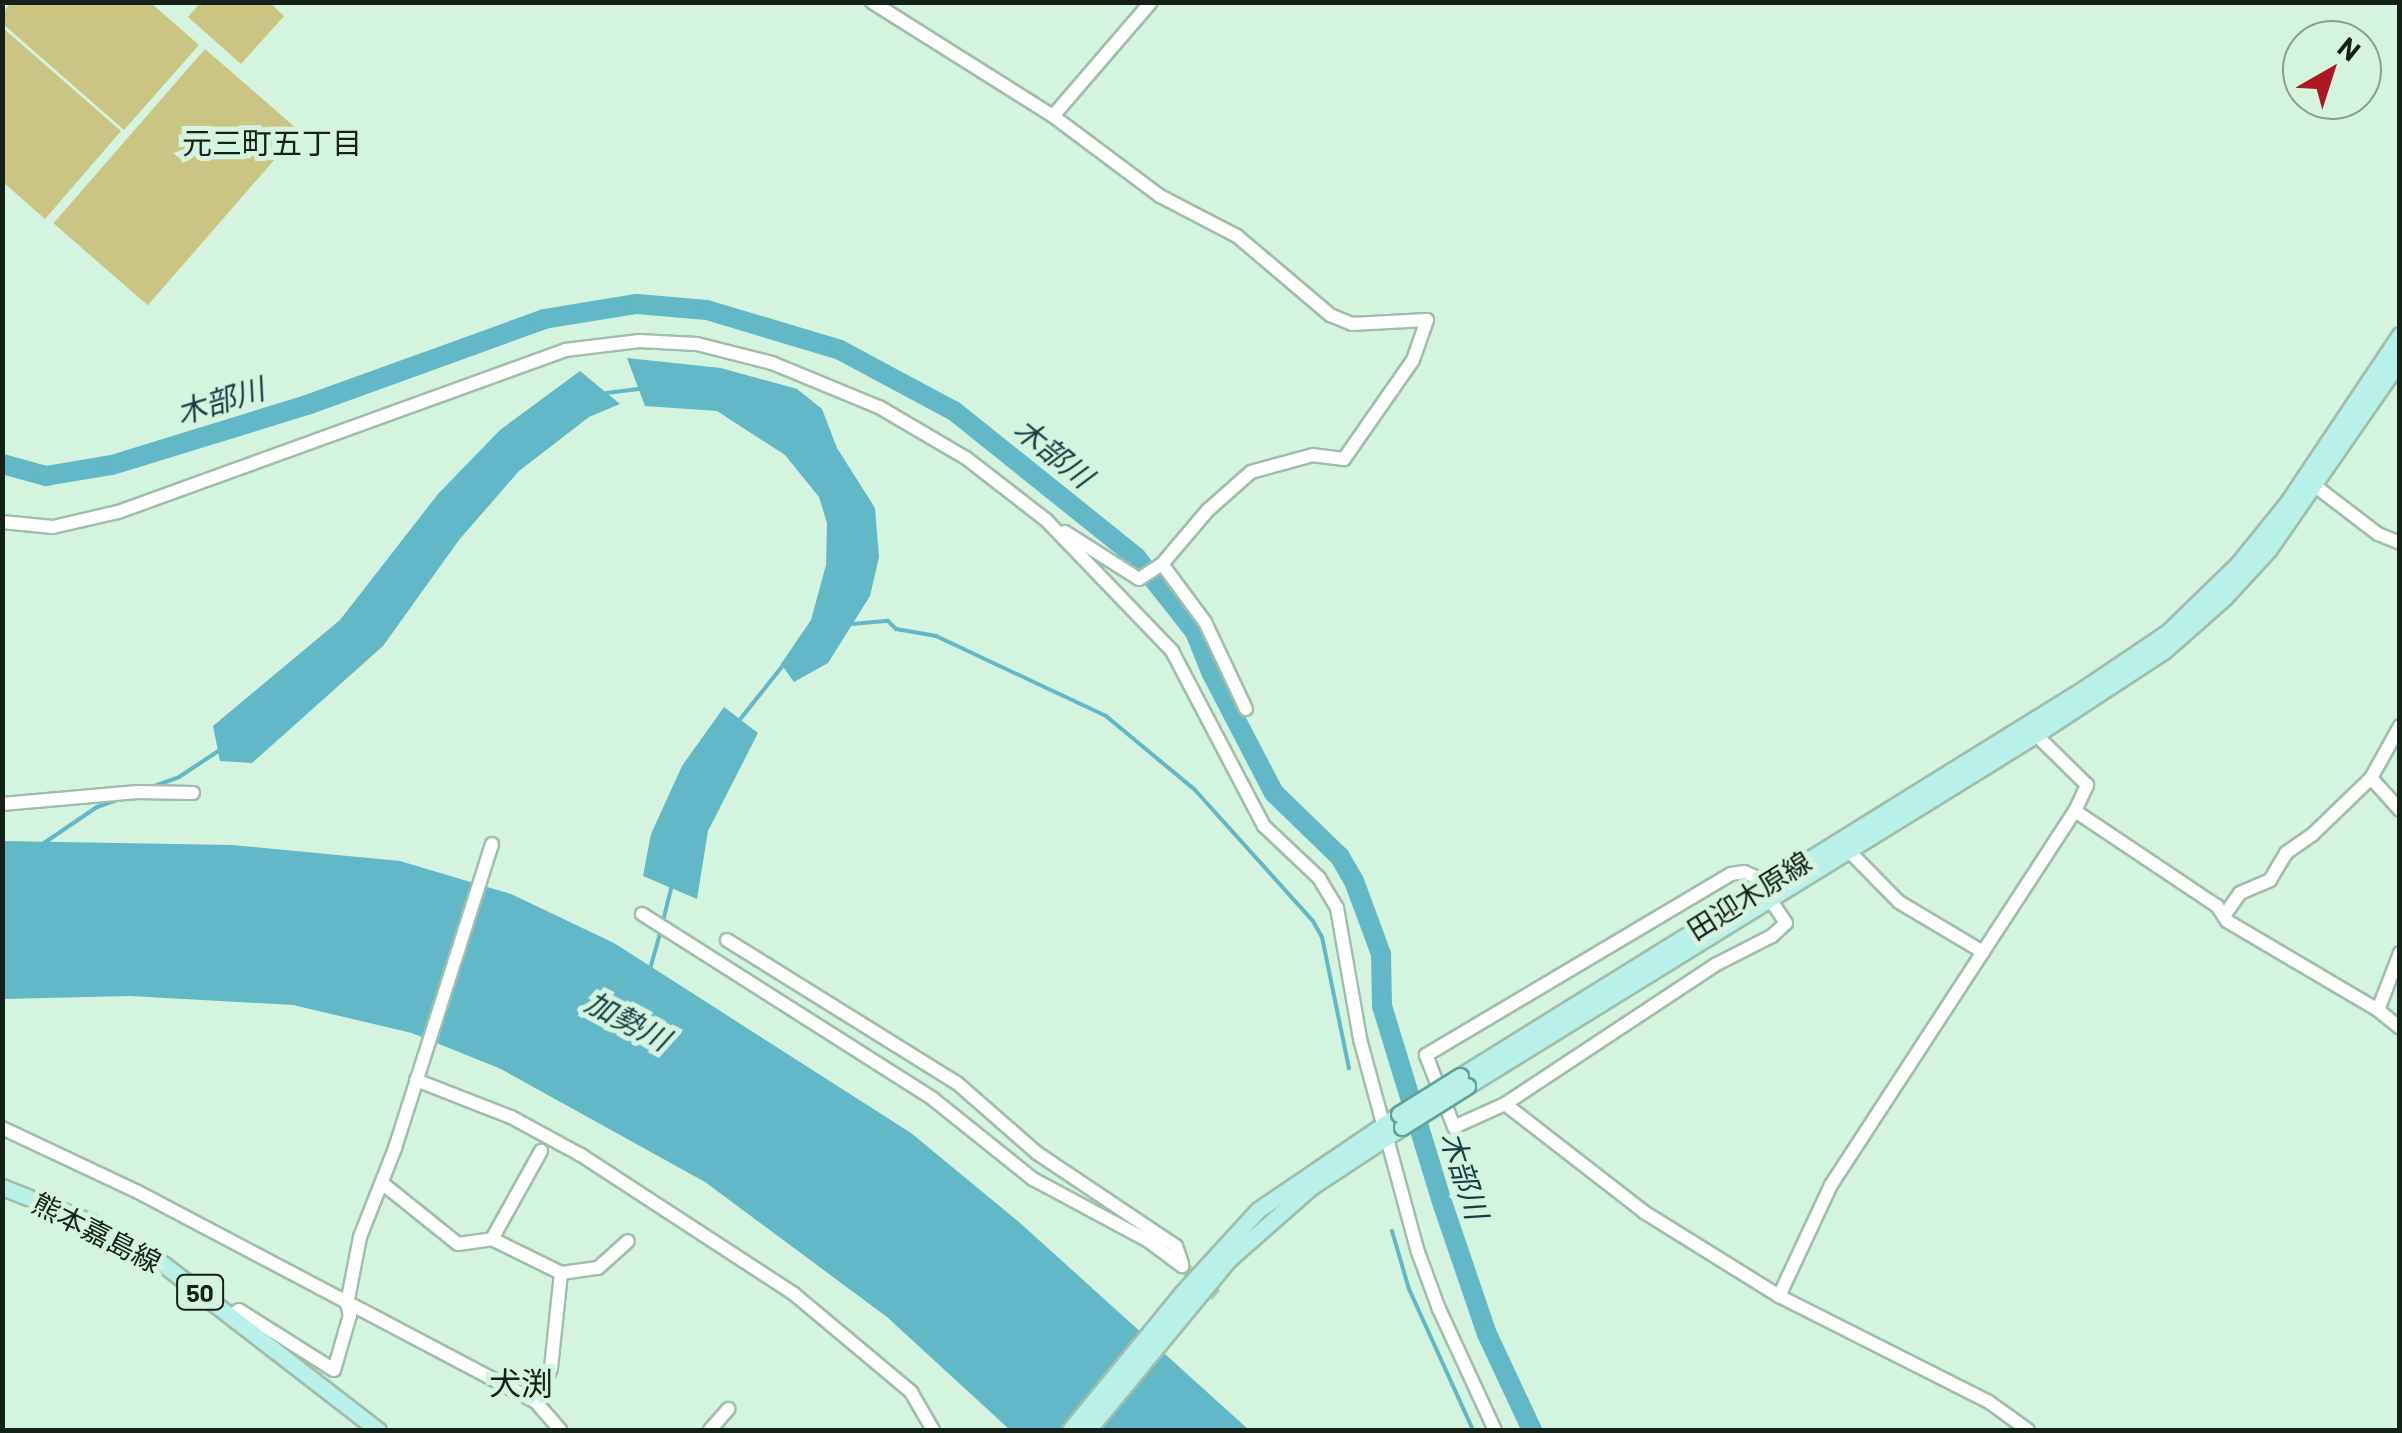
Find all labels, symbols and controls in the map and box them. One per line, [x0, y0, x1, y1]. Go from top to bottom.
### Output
north arrow [2282, 20, 2382, 120]
text: N [2332, 29, 2368, 67]
district label: 元三町五丁目 [182, 124, 362, 160]
water label: 木部川 [172, 370, 268, 430]
water label: 木部川 [1008, 410, 1100, 494]
street label: 田迎木原線 [1681, 844, 1817, 946]
water label: 加勢川 [580, 983, 676, 1057]
water label: 木部川 [1434, 1127, 1496, 1223]
street label: 熊本嘉島線 [27, 1185, 167, 1279]
road number: 50 [175, 1272, 225, 1312]
district label: 犬渕 [489, 1363, 553, 1401]

